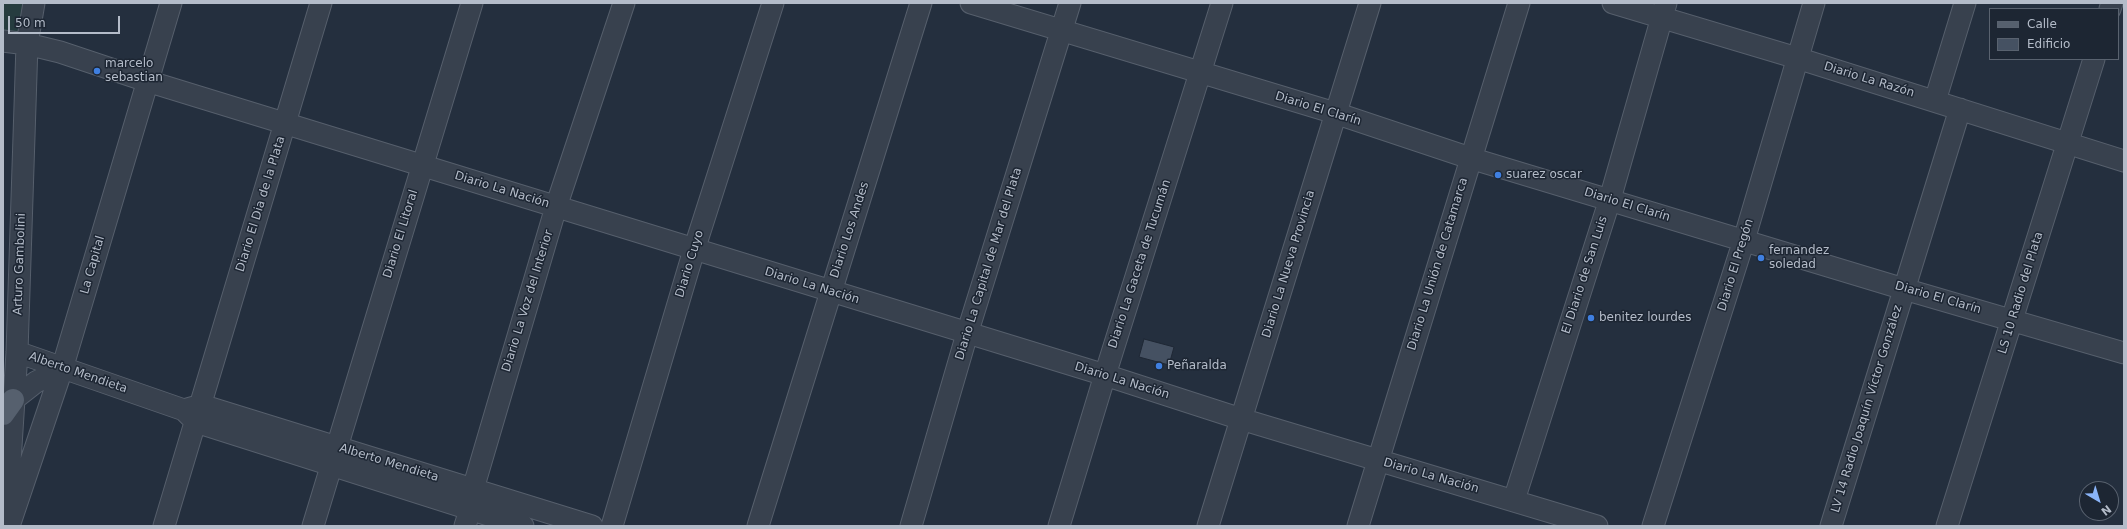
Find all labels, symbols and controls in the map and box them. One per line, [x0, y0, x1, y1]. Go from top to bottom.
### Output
scale bar [10, 8, 122, 34]
legend [1989, 8, 2119, 60]
text: 50 m [15, 16, 46, 30]
text: Calle [2027, 17, 2057, 31]
text: Edificio [2027, 37, 2070, 51]
place label: marcelo sebastian [105, 57, 163, 85]
street label: Diario La Razón [1822, 59, 1916, 101]
marker: marcelo sebastian [92, 66, 102, 76]
street label: Diario El Clarín [1273, 89, 1363, 129]
street label: Diario El Dia de la Plata [233, 134, 289, 274]
street label: Diario La Capital de Mar del Plata [953, 166, 1025, 362]
place label: suarez oscar [1506, 168, 1582, 182]
street label: Diario La Nación [453, 169, 551, 211]
marker: suarez oscar [1493, 170, 1503, 180]
street label: Diario La Unión de Catamarca [1405, 176, 1471, 352]
street label: Diario La Gaceta de Tucumán [1106, 178, 1174, 350]
street label: Diario Los Andes [828, 180, 872, 280]
street label: Diario El Clarín [1582, 185, 1672, 225]
street label: Diario El Litoral [381, 188, 421, 280]
street label: Diario La Nueva Provincia [1260, 188, 1318, 340]
street label: Arturo Gambolini [11, 213, 29, 315]
street label: El Diario de San Luis [1559, 214, 1611, 336]
street label: Diario El Pregón [1715, 217, 1757, 313]
street label: Diario La Voz del Interior [499, 228, 557, 374]
street label: Diario Cuyo [673, 229, 707, 299]
street label: LS 10 Radio del Plata [1996, 230, 2046, 356]
street label: La Capital [78, 234, 108, 296]
place label: fernandez soledad [1769, 244, 1829, 272]
marker: fernandez soledad [1756, 253, 1766, 263]
street label: Diario La Nación [763, 265, 861, 307]
street label: Diario El Clarín [1893, 279, 1983, 317]
street label: LV 14 Radio Joaquín Víctor González [1829, 304, 1905, 514]
place label: benitez lourdes [1599, 311, 1691, 325]
marker: benitez lourdes [1586, 313, 1596, 323]
street label: Alberto Mendieta [27, 349, 129, 397]
place label: Peñaralda [1167, 359, 1227, 373]
street label: Diario La Nación [1073, 360, 1171, 402]
marker: Peñaralda [1154, 361, 1164, 371]
street label: Alberto Mendieta [338, 441, 440, 485]
street label: Diario La Nación [1382, 456, 1480, 496]
north arrow [2079, 481, 2119, 521]
text: N [2098, 502, 2114, 518]

